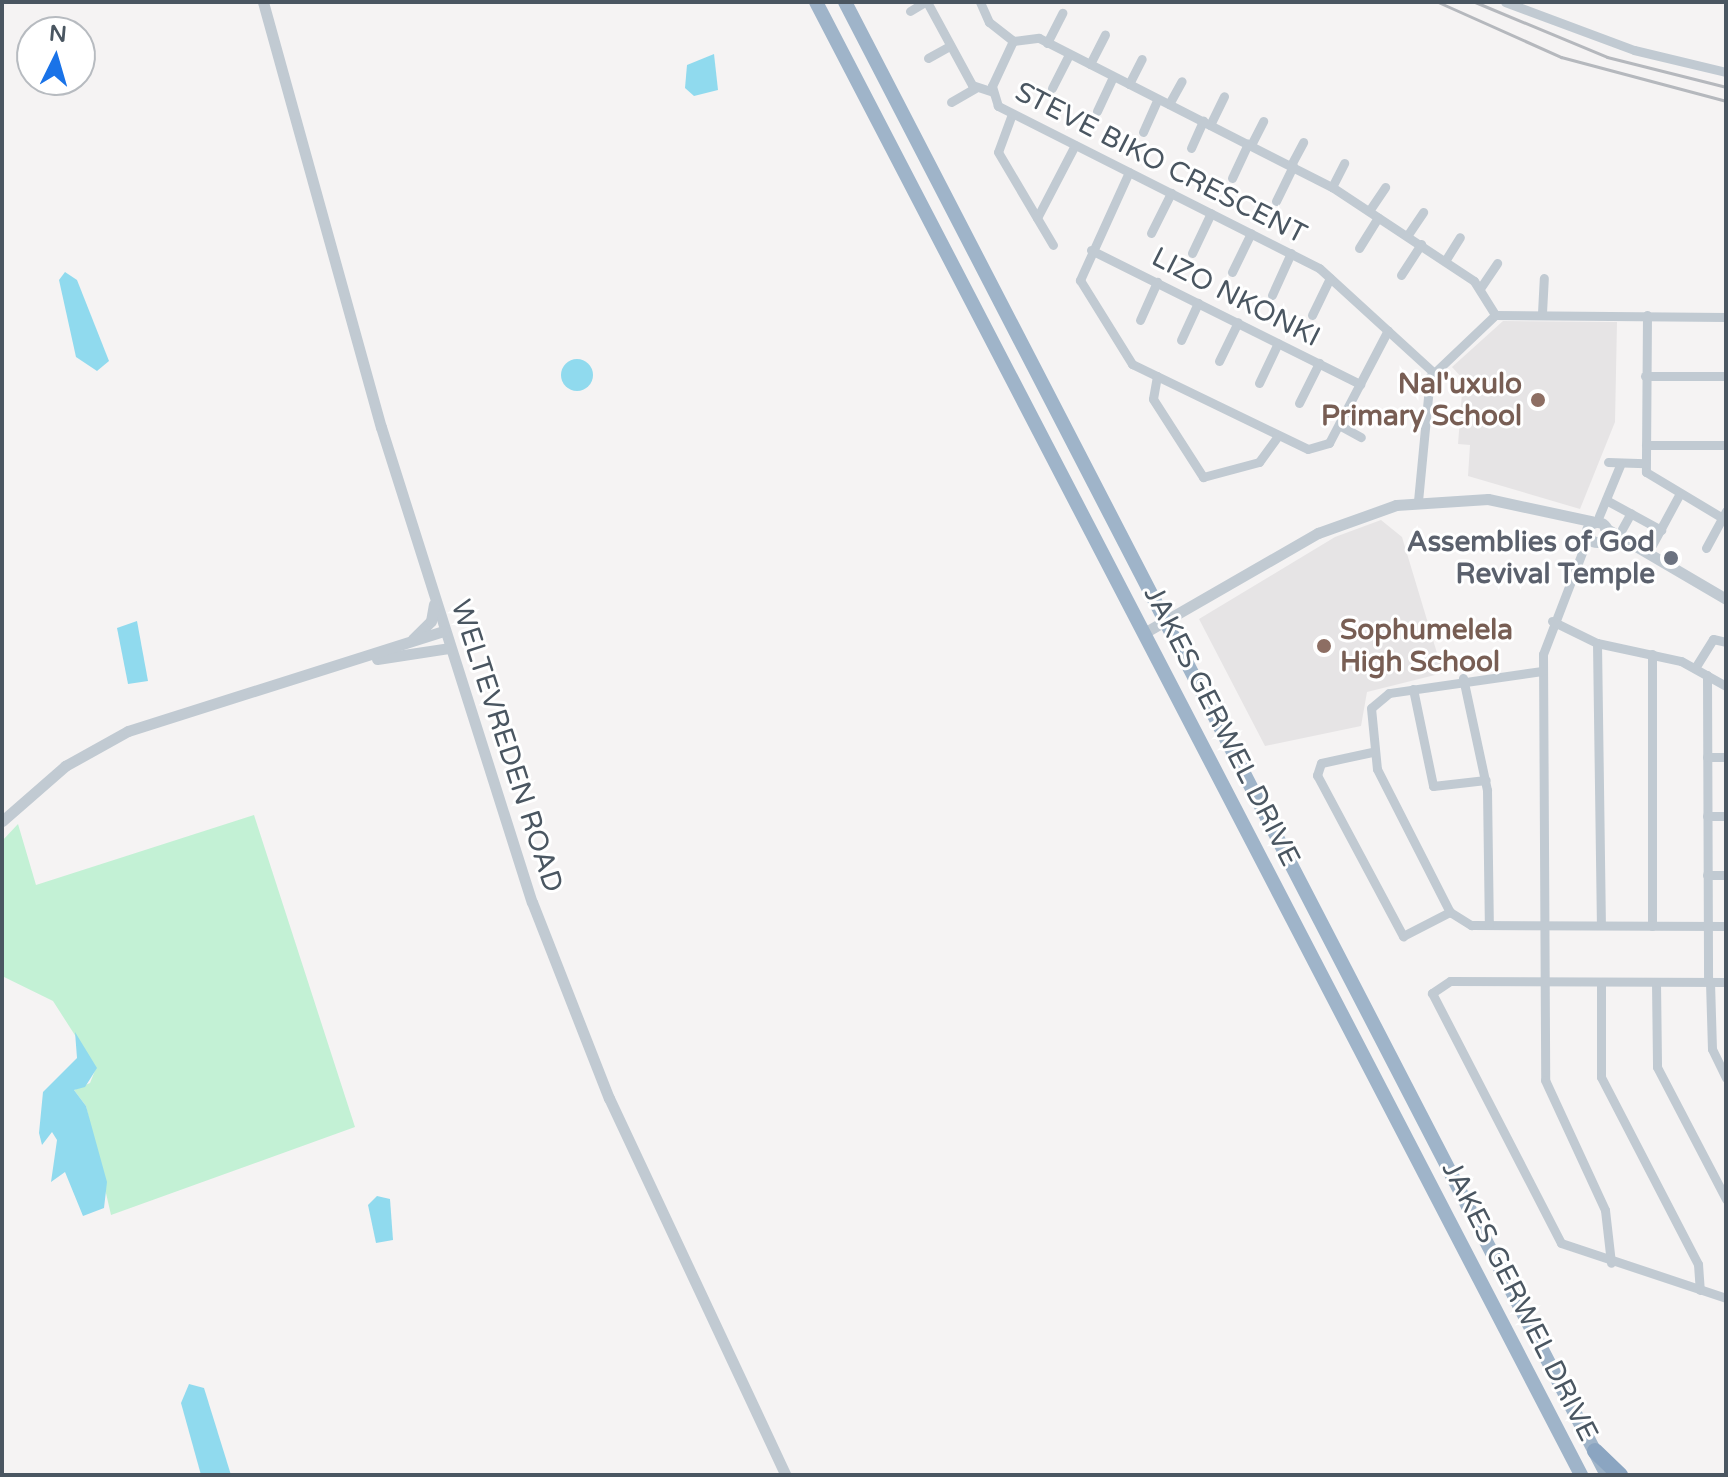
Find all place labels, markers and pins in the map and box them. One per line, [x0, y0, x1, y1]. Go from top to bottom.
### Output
place label: Nal'uxulo Primary School [1321, 367, 1522, 433]
marker: Nal'uxulo Primary School [1529, 391, 1547, 409]
place label: Assemblies of God Revival Temple [1407, 525, 1655, 591]
marker: Assemblies of God Revival Temple [1662, 549, 1680, 567]
place label: Sophumelela High School [1340, 613, 1513, 679]
marker: Sophumelela High School [1315, 637, 1333, 655]

